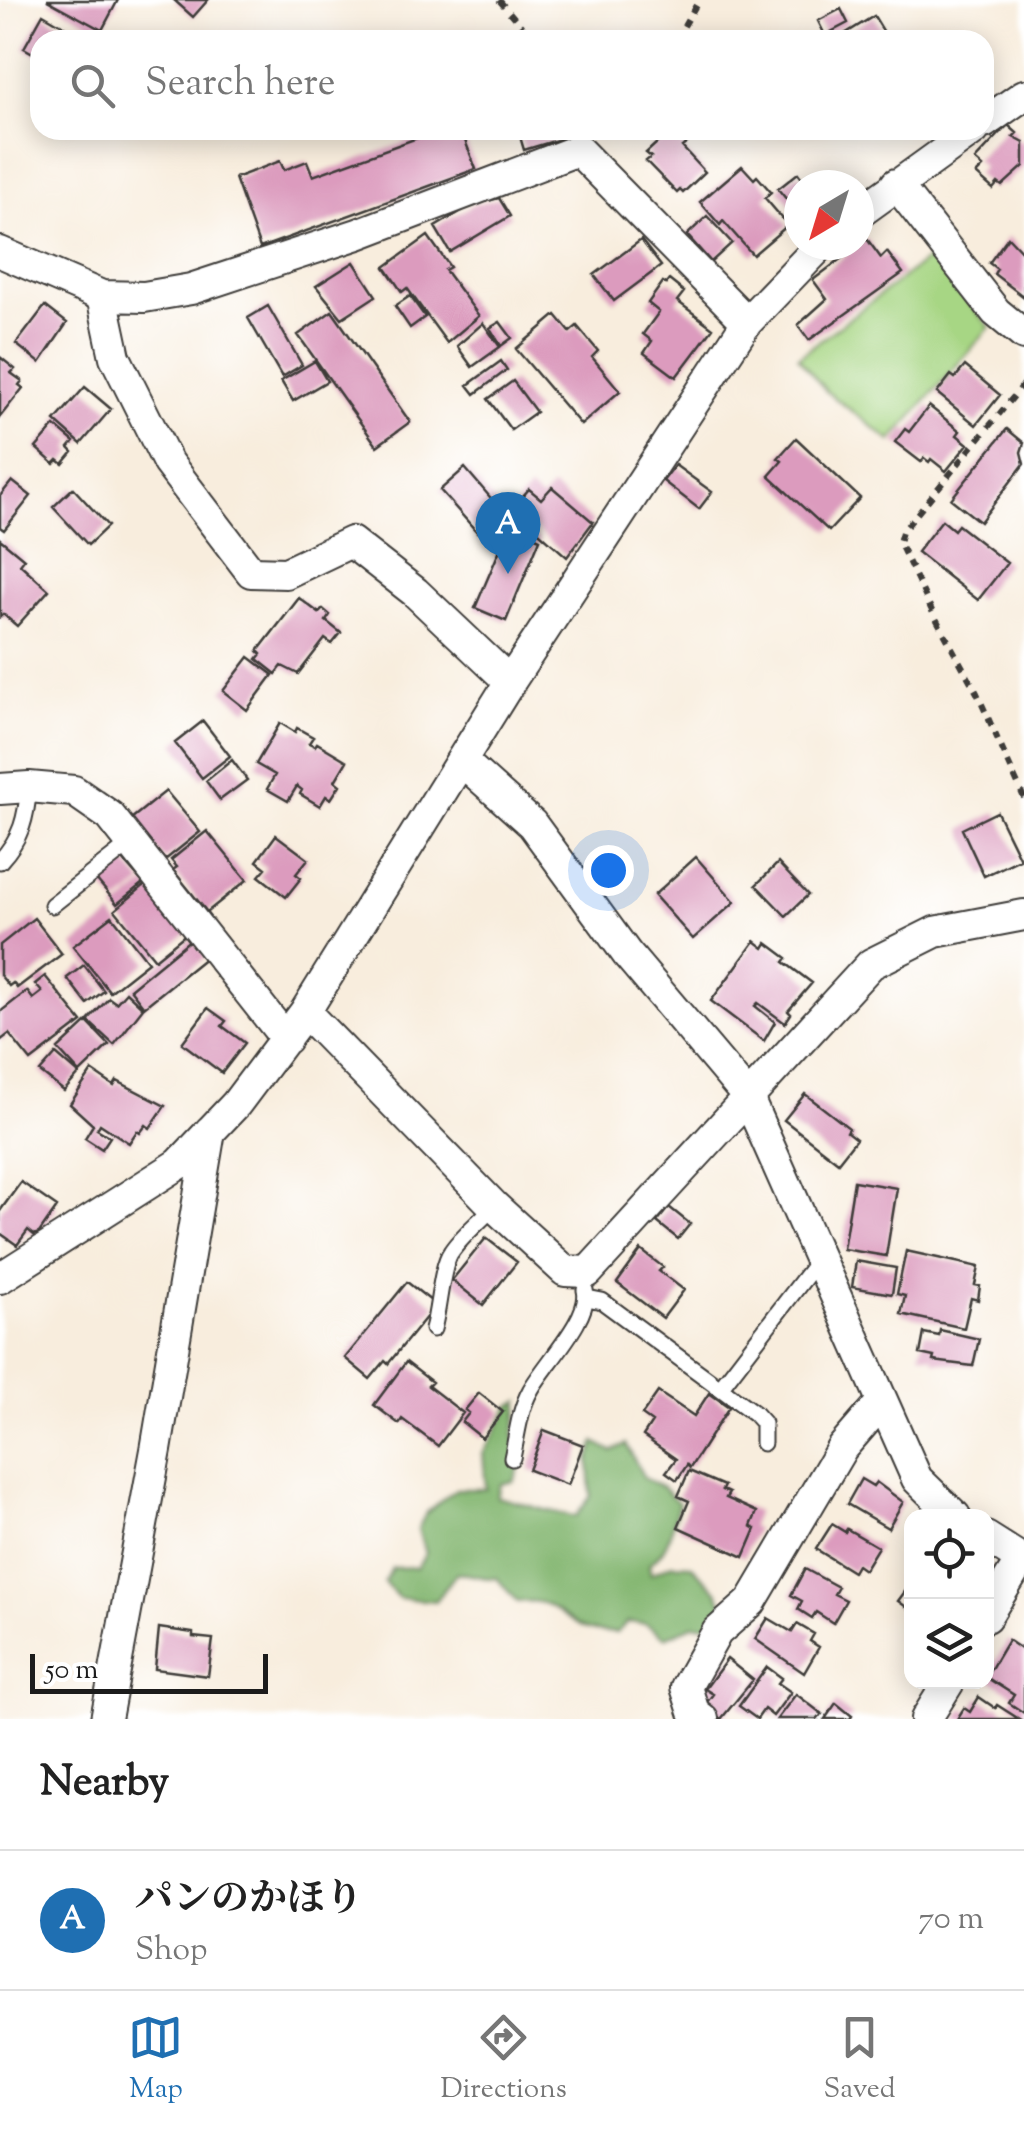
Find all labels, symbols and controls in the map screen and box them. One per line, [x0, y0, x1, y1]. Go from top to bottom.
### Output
search box [30, 30, 994, 140]
icon: search [65, 58, 120, 113]
text: Search here [145, 58, 336, 112]
north arrow [784, 170, 874, 260]
pin: A [476, 492, 540, 574]
your location [583, 845, 634, 896]
map controls [904, 1509, 994, 1689]
button: locate [904, 1509, 994, 1599]
button: layers [904, 1599, 994, 1689]
scale bar [30, 1649, 268, 1694]
text: 50 m [45, 1651, 99, 1691]
text: Nearby [40, 1754, 169, 1814]
text: パンのかほり [135, 1874, 363, 1928]
text: A [60, 1897, 85, 1943]
text: 70 m [918, 1897, 984, 1943]
text: Shop [135, 1928, 207, 1974]
tab: Map [128, 2010, 183, 2110]
tab: Directions [440, 2010, 567, 2110]
tab: Saved [824, 2010, 896, 2110]

